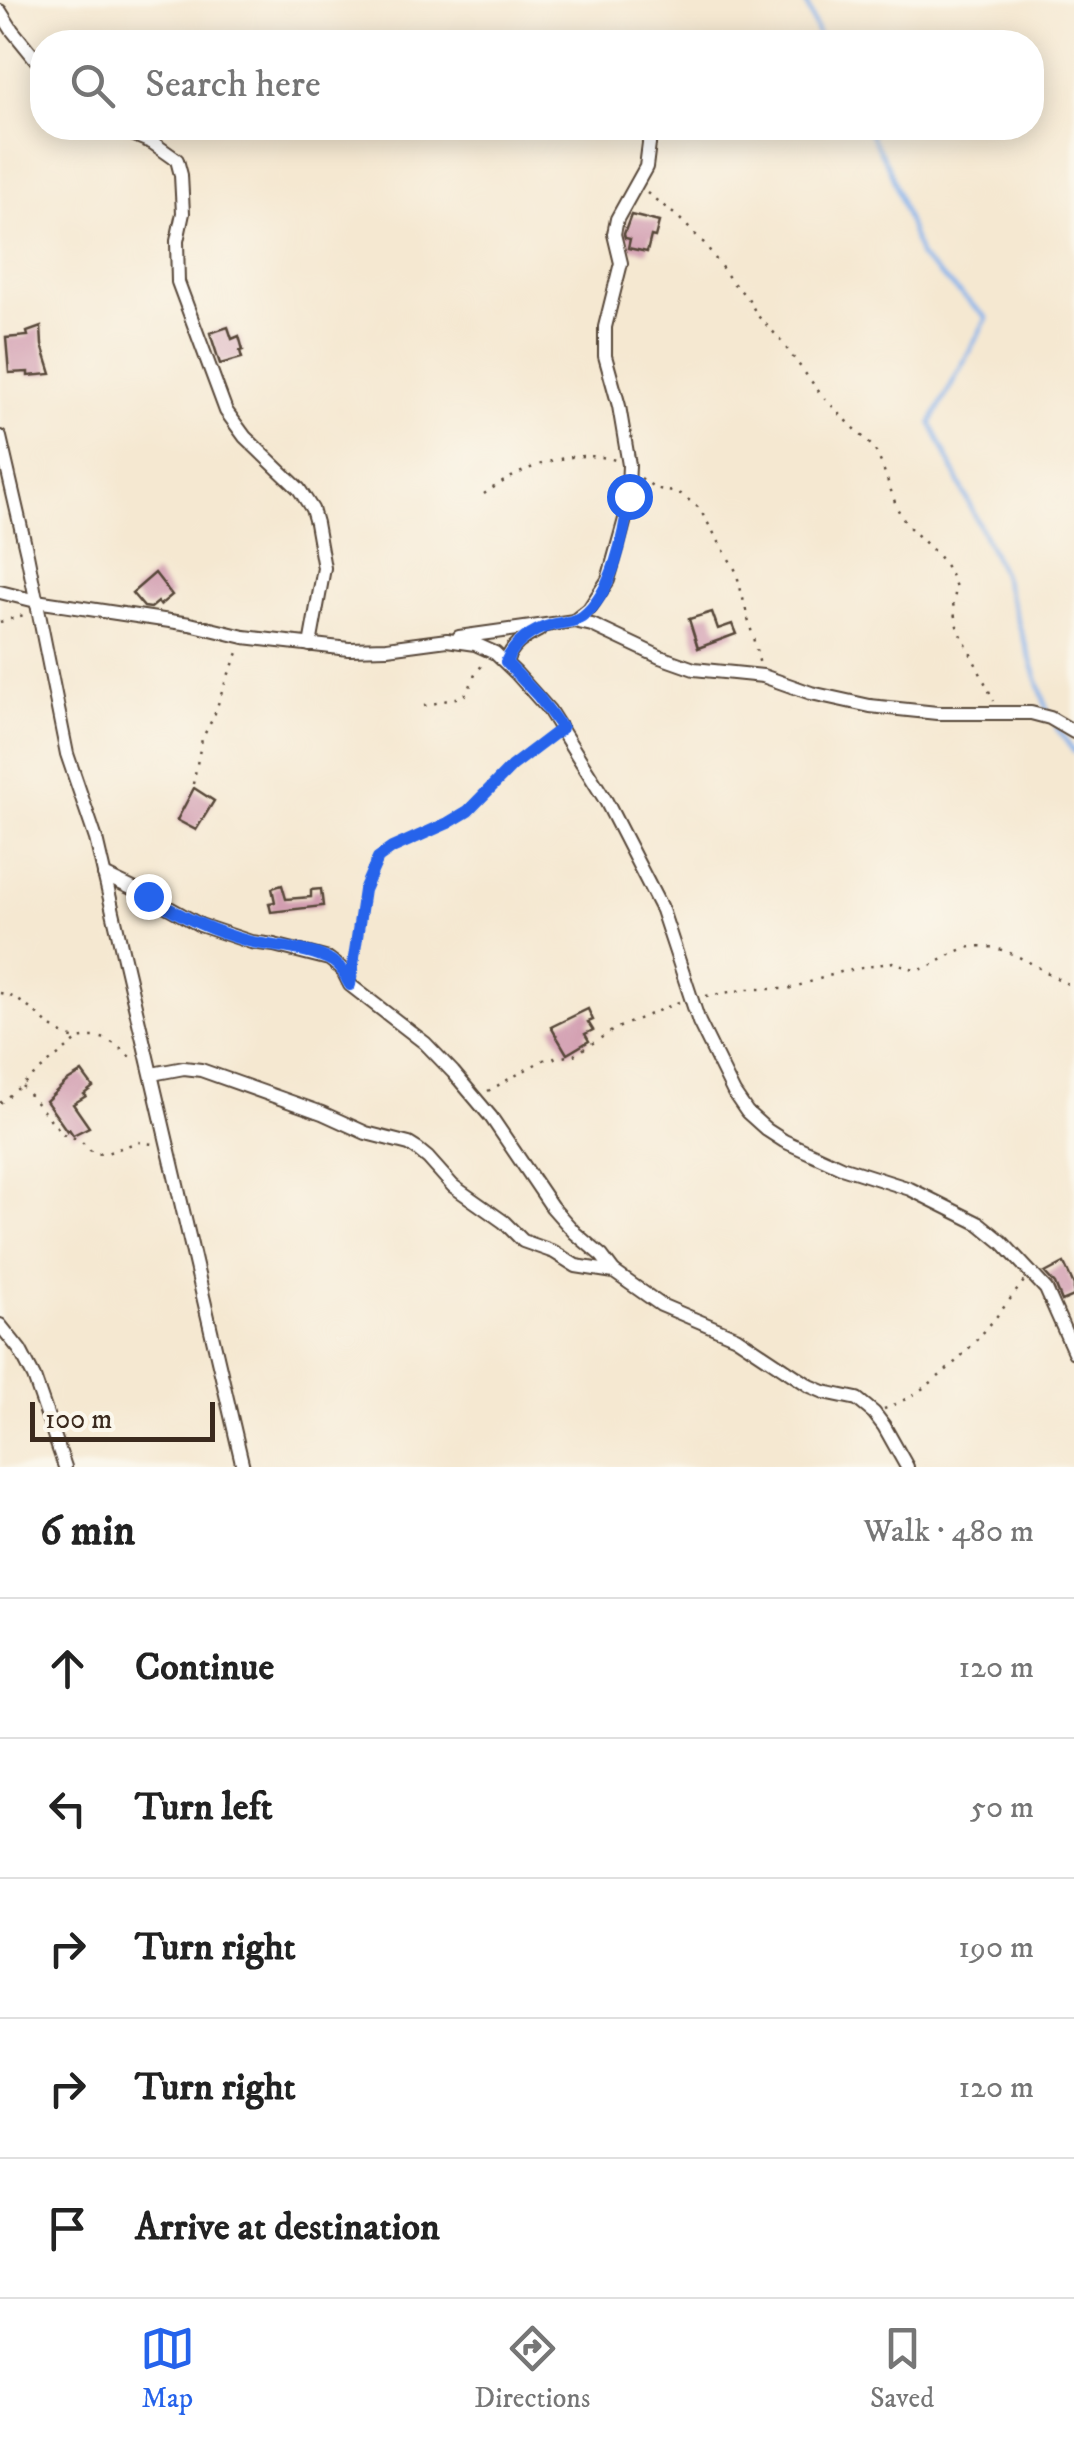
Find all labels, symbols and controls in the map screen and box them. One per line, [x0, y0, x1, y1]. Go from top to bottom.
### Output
search box [30, 30, 1044, 140]
icon: search [65, 58, 120, 113]
text: Search here [145, 61, 321, 109]
route start [607, 474, 653, 520]
route end [126, 874, 172, 920]
scale bar [30, 1397, 215, 1442]
text: 100 m [45, 1402, 112, 1437]
text: 6 min [40, 1506, 135, 1558]
text: Walk · 480 m [864, 1512, 1034, 1552]
icon: ahead [40, 1641, 95, 1696]
text: Continue [135, 1644, 274, 1692]
text: 120 m [958, 1648, 1034, 1688]
icon: left [40, 1781, 95, 1836]
text: Turn left [135, 1784, 273, 1832]
text: 50 m [970, 1788, 1034, 1828]
icon: right [40, 1921, 95, 1976]
text: Turn right [135, 1924, 296, 1972]
text: 190 m [958, 1928, 1034, 1968]
icon: right [40, 2061, 95, 2116]
text: Turn right [135, 2064, 296, 2112]
text: 120 m [958, 2068, 1034, 2108]
icon: arrive [40, 2201, 95, 2256]
text: Arrive at destination [135, 2204, 440, 2252]
tab: Map [140, 2321, 195, 2416]
tab: Directions [474, 2321, 590, 2416]
tab: Saved [870, 2321, 934, 2416]

